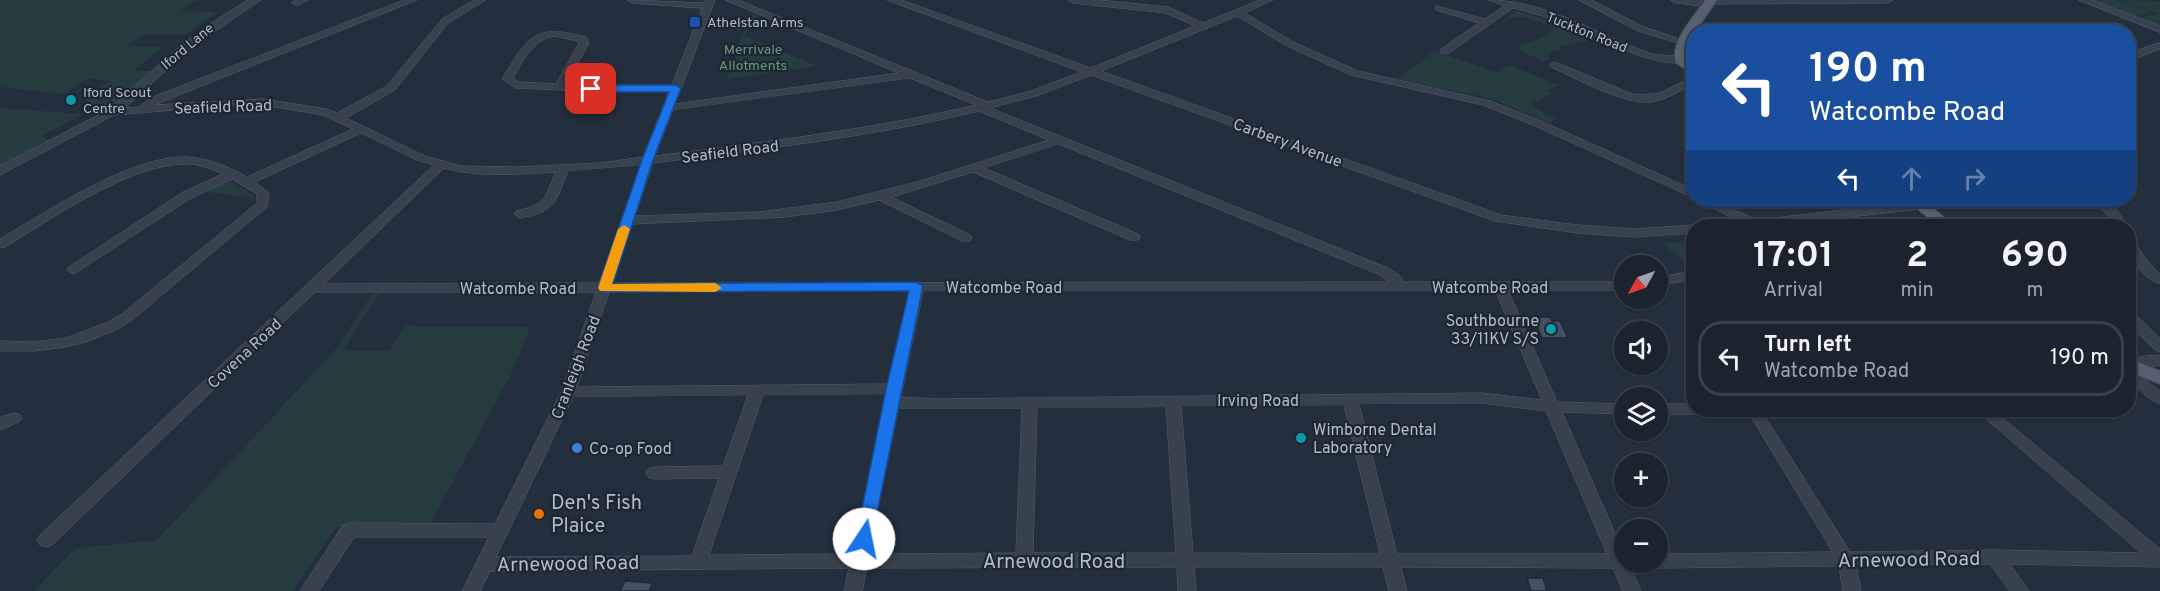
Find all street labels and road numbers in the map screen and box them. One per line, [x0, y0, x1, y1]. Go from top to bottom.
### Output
street label: Tuckton Road [1543, 9, 1630, 57]
street label: Iford Lane [158, 20, 218, 74]
street label: Seafield Road [174, 96, 273, 120]
street label: Carbery Avenue [1230, 115, 1345, 173]
street label: Seafield Road [680, 137, 780, 169]
street label: Watcombe Road [946, 279, 1062, 299]
street label: Watcombe Road [1432, 279, 1548, 299]
street label: Watcombe Road [460, 280, 576, 300]
street label: Cranleigh Road [548, 313, 606, 422]
street label: Covena Road [204, 315, 287, 394]
street label: Irving Road [1217, 392, 1299, 412]
street label: Arnewood Road [1837, 547, 1981, 575]
street label: Arnewood Road [983, 550, 1125, 576]
street label: Arnewood Road [496, 551, 640, 579]

